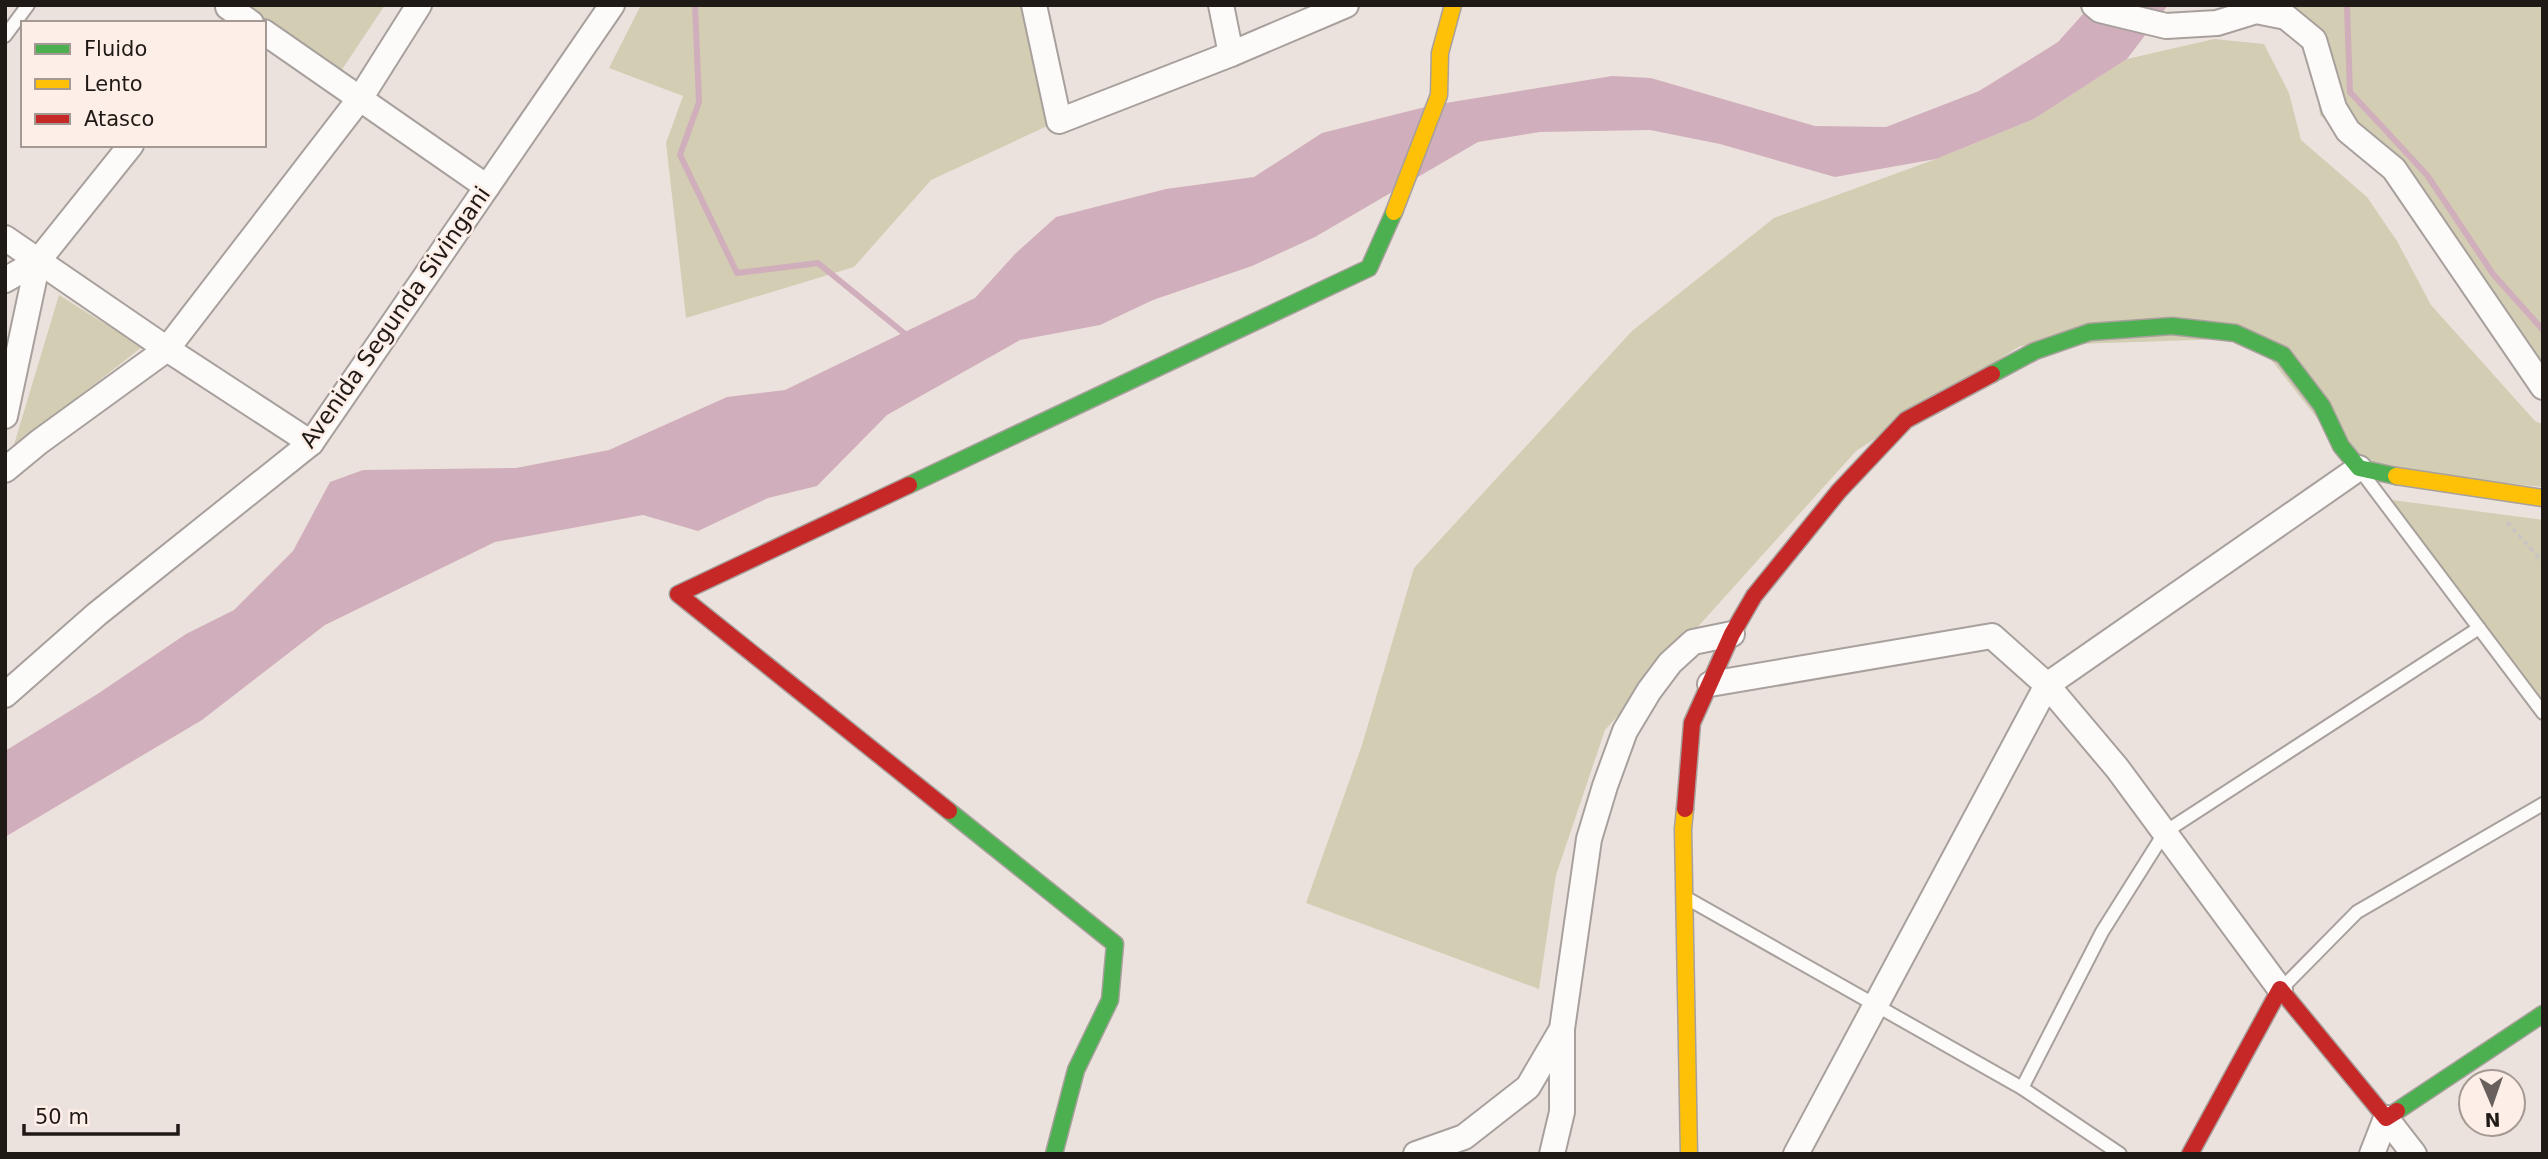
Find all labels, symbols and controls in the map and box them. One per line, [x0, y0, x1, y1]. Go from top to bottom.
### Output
legend [21, 21, 266, 147]
text: Fluido [84, 37, 147, 61]
text: Lento [84, 72, 143, 96]
text: Atasco [84, 107, 154, 131]
street label: Avenida Segunda Sivingani [295, 181, 495, 453]
north arrow [2457, 1068, 2527, 1138]
scale bar [24, 1092, 178, 1136]
text: 50 m [35, 1105, 89, 1129]
text: N [2484, 1109, 2501, 1131]

